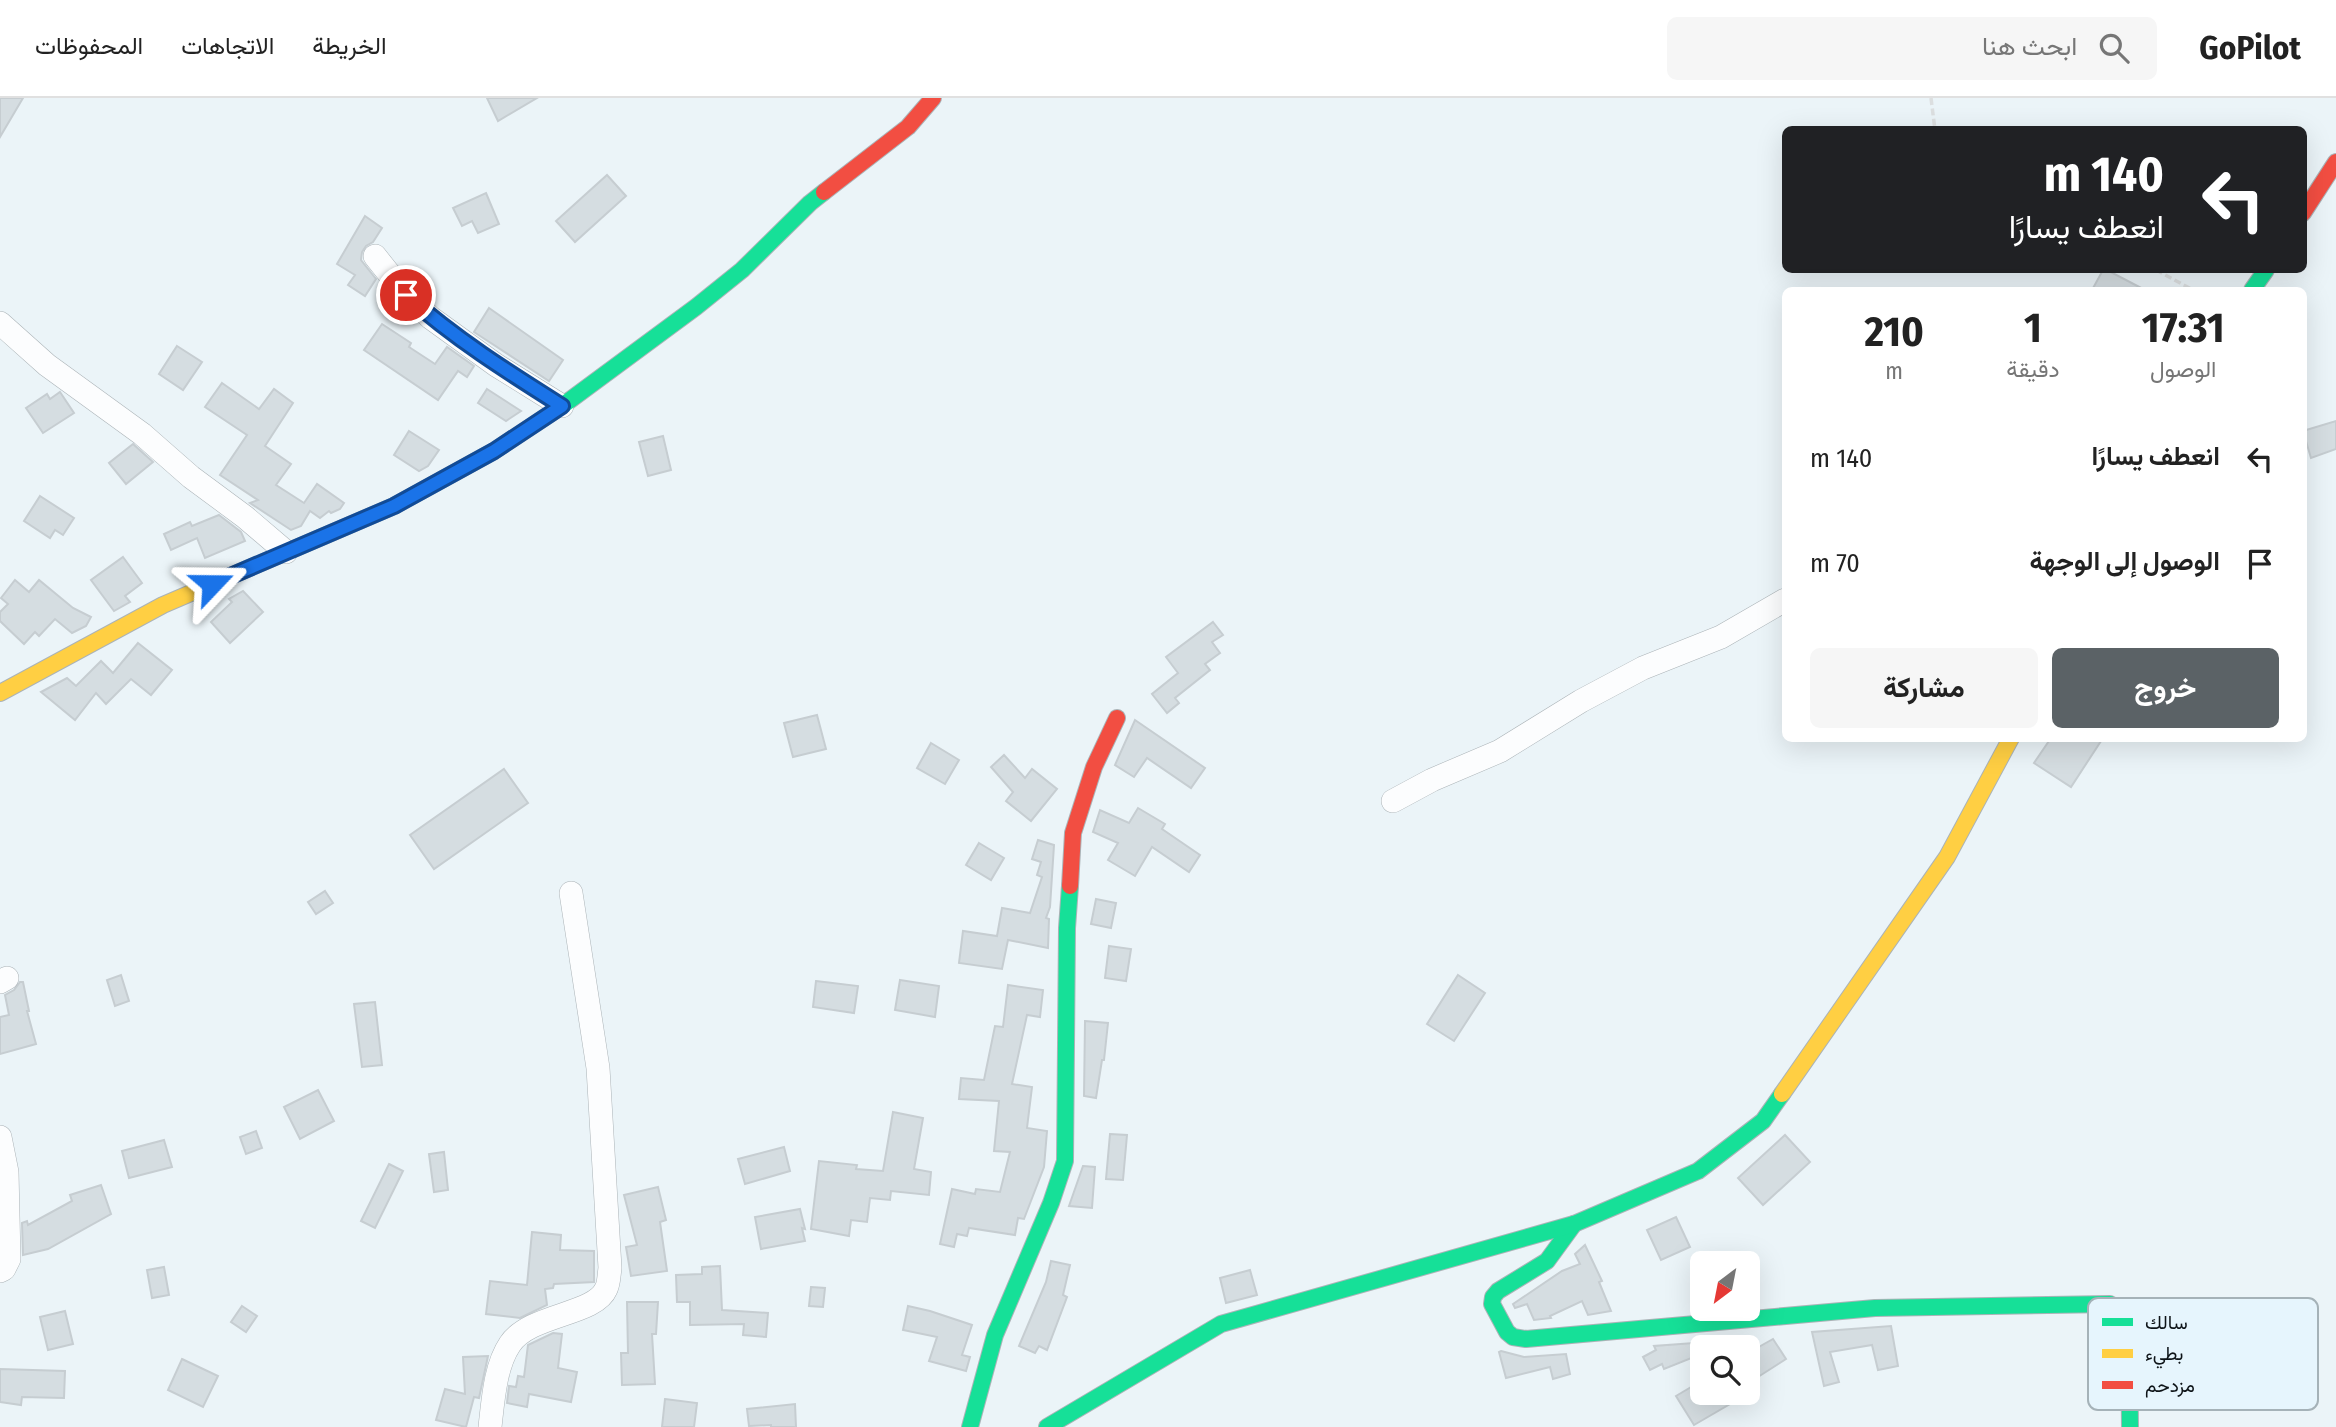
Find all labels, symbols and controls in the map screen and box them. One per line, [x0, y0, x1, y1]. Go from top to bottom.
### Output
search box [1667, 17, 2157, 80]
text: GoPilot [2199, 28, 2301, 68]
icon: search [2095, 29, 2133, 67]
text: ابحث هنا [1982, 31, 2077, 62]
text: المحفوظات [35, 32, 143, 60]
text: الاتجاهات [181, 32, 274, 60]
text: الخريطة [312, 32, 387, 60]
text: 140 m [2044, 145, 2164, 204]
icon: left [2188, 154, 2279, 245]
text: انعطف يسارًا [2009, 208, 2164, 246]
pin [376, 265, 436, 325]
icon: arrive [387, 276, 425, 314]
text: 1 [2024, 303, 2042, 353]
text: 17:31 [2142, 303, 2225, 353]
text: 210 [1864, 307, 1924, 357]
text: دقيقة [2006, 355, 2059, 383]
text: الوصول [2150, 355, 2216, 383]
text: m [1885, 357, 1903, 385]
icon: left [2241, 440, 2279, 478]
text: انعطف يسارًا [2092, 441, 2220, 472]
text: 140 m [1810, 443, 1872, 474]
icon: arrive [2241, 545, 2279, 583]
text: الوصول إلى الوجهة [2029, 546, 2220, 577]
position arrow [175, 547, 249, 621]
text: 70 m [1810, 548, 1860, 579]
button: مشاركة [1810, 648, 2038, 728]
button: خروج [2052, 648, 2279, 728]
north arrow [1690, 1251, 1760, 1321]
map controls [1690, 1251, 1760, 1405]
legend [2088, 1298, 2318, 1410]
text: سالك [2145, 1311, 2188, 1334]
button: search [1690, 1335, 1760, 1405]
text: بطيء [2145, 1342, 2183, 1369]
text: مزدحم [2145, 1374, 2195, 1398]

